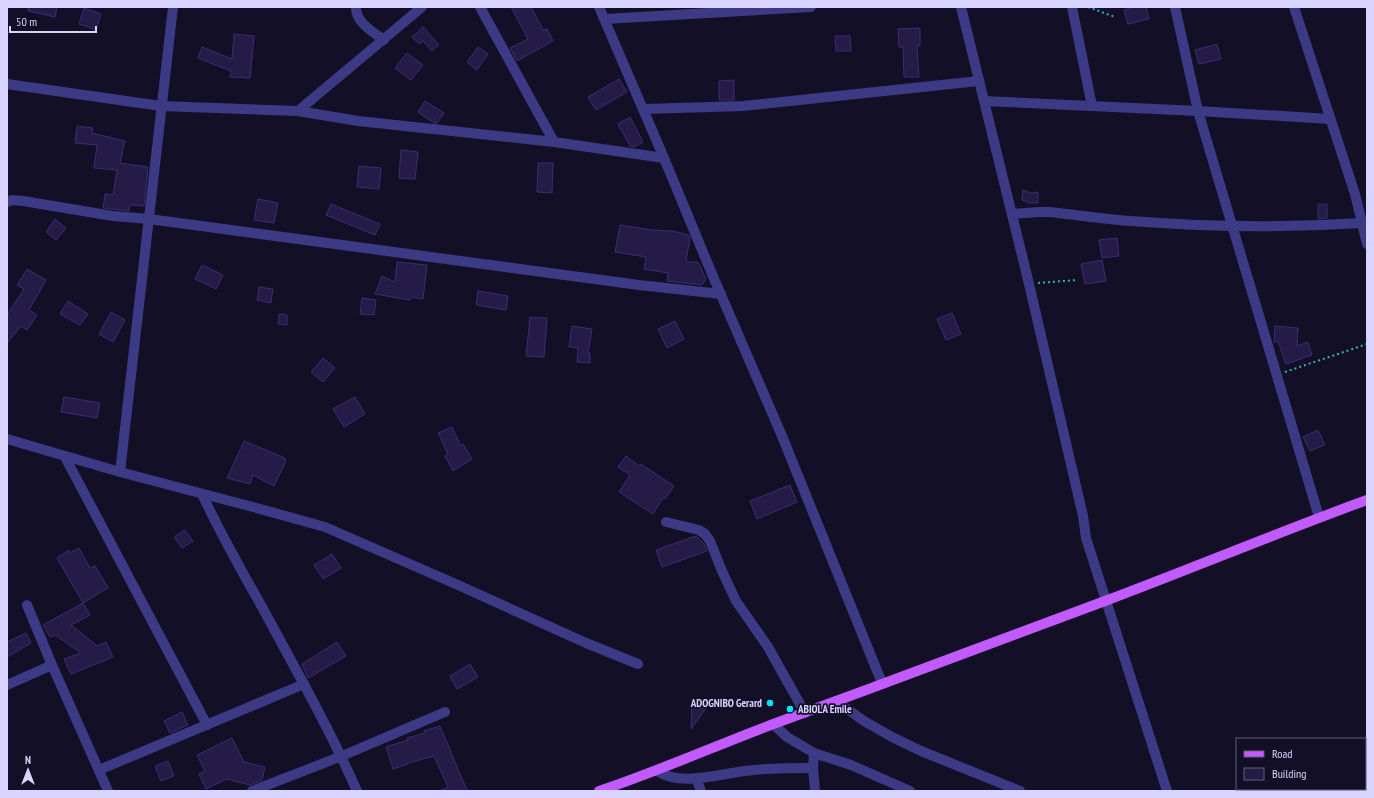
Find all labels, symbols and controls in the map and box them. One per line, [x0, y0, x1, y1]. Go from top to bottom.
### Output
scale bar [10, 8, 96, 34]
text: 50 m [16, 14, 37, 29]
place label: ADOGNIBO Gerard [690, 696, 762, 710]
marker: ADOGNIBO Gerard [765, 698, 775, 708]
place label: ABIOLA Emile [797, 702, 852, 716]
marker: ABIOLA Emile [785, 704, 795, 714]
legend [1236, 738, 1366, 790]
text: Road [1272, 746, 1292, 761]
north arrow [8, 750, 48, 790]
text: N [25, 753, 31, 767]
text: Building [1272, 766, 1307, 781]

